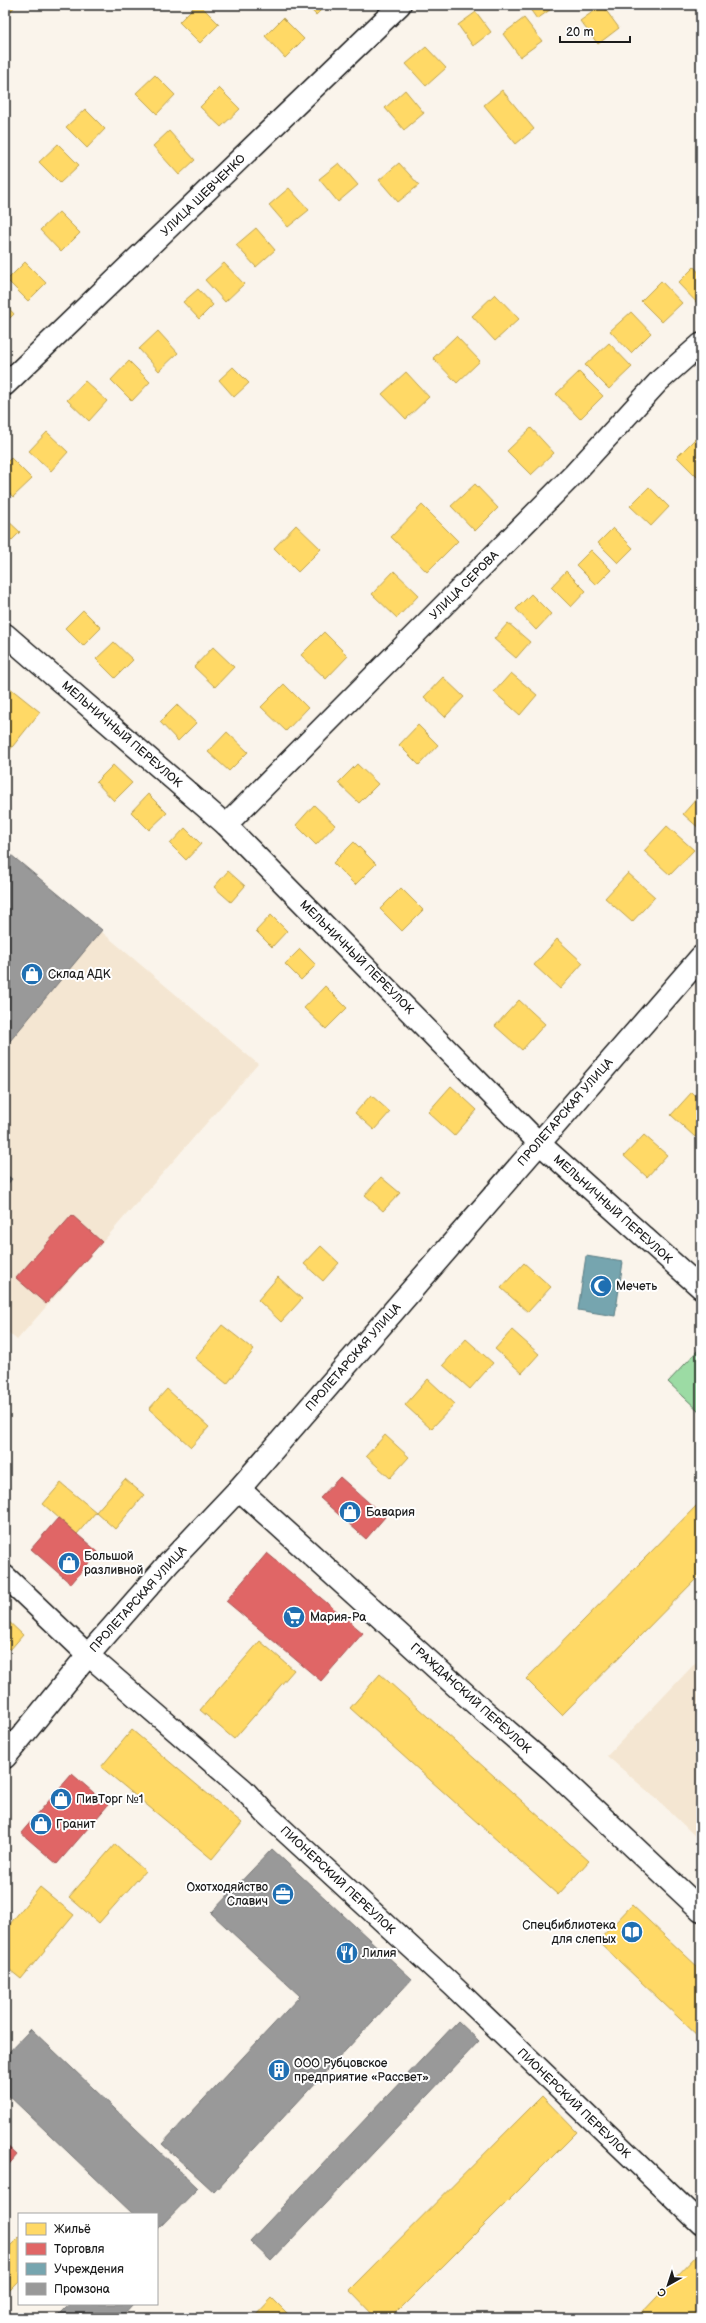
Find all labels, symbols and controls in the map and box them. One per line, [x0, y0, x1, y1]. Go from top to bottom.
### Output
scale bar [560, 18, 630, 44]
text: 20 m [566, 25, 593, 40]
street label: УЛИЦА ШЕВЧЕНКО [158, 151, 249, 240]
street label: УЛИЦА СЕРОВА [427, 547, 502, 623]
street label: МЕЛЬНИЧНЫЙ ПЕРЕУЛОК [58, 678, 185, 791]
street label: МЕЛЬНИЧНЫЙ ПЕРЕУЛОК [297, 897, 417, 1018]
shop icon: Склад АДК [19, 961, 45, 987]
place label: Склад АДК [48, 967, 111, 982]
street label: ПРОЛЕТАРСКАЯ УЛИЦА [515, 1055, 617, 1169]
street label: МЕЛЬНИЧНЫЙ ПЕРЕУЛОК [550, 1152, 675, 1267]
mosque icon: Мечеть [588, 1273, 614, 1299]
place label: Мечеть [616, 1279, 657, 1294]
street label: ПРОЛЕТАРСКАЯ УЛИЦА [303, 1300, 405, 1414]
shop icon: Бавария [337, 1499, 363, 1525]
place label: Бавария [366, 1505, 415, 1520]
street label: ПРОЛЕТАРСКАЯ УЛИЦА [87, 1543, 191, 1656]
place label: Большой разливной [84, 1549, 143, 1578]
shop icon: Большой разливной [56, 1550, 82, 1576]
supermarket icon: Мария-Ра [281, 1604, 307, 1630]
place label: Мария-Ра [310, 1610, 366, 1625]
street label: ГРАЖДАНСКИЙ ПЕРЕУЛОК [407, 1640, 534, 1757]
shop icon: ПивТорг №1 [48, 1786, 74, 1812]
place label: ПивТорг №1 [76, 1792, 143, 1807]
shop icon: Гранит [28, 1811, 54, 1837]
place label: Гранит [56, 1817, 96, 1832]
street label: ПИОНЕРСКИЙ ПЕРЕУЛОК [277, 1823, 398, 1938]
place label: Охотходяйство Славич [186, 1880, 268, 1909]
office icon: Охотходяйство Славич [270, 1881, 296, 1907]
place label: Спецбиблиотека для слепых [522, 1918, 617, 1947]
library icon: Спецбиблиотека для слепых [619, 1919, 645, 1945]
restaurant icon: Лилия [334, 1940, 360, 1966]
place label: Лилия [361, 1946, 397, 1961]
street label: ПИОНЕРСКИЙ ПЕРЕУЛОК [514, 2045, 634, 2162]
place label: ООО Рубцовское предприятие «Рассвет» [294, 2056, 429, 2085]
building icon: ООО Рубцовское предприятие «Рассвет» [266, 2057, 292, 2083]
legend [18, 2213, 158, 2305]
text: Жильё [54, 2222, 91, 2237]
text: Торговля [54, 2242, 105, 2257]
text: Учреждения [54, 2262, 124, 2277]
north arrow [648, 2265, 688, 2305]
text: Промзона [54, 2282, 110, 2297]
text: С [655, 2285, 669, 2300]

